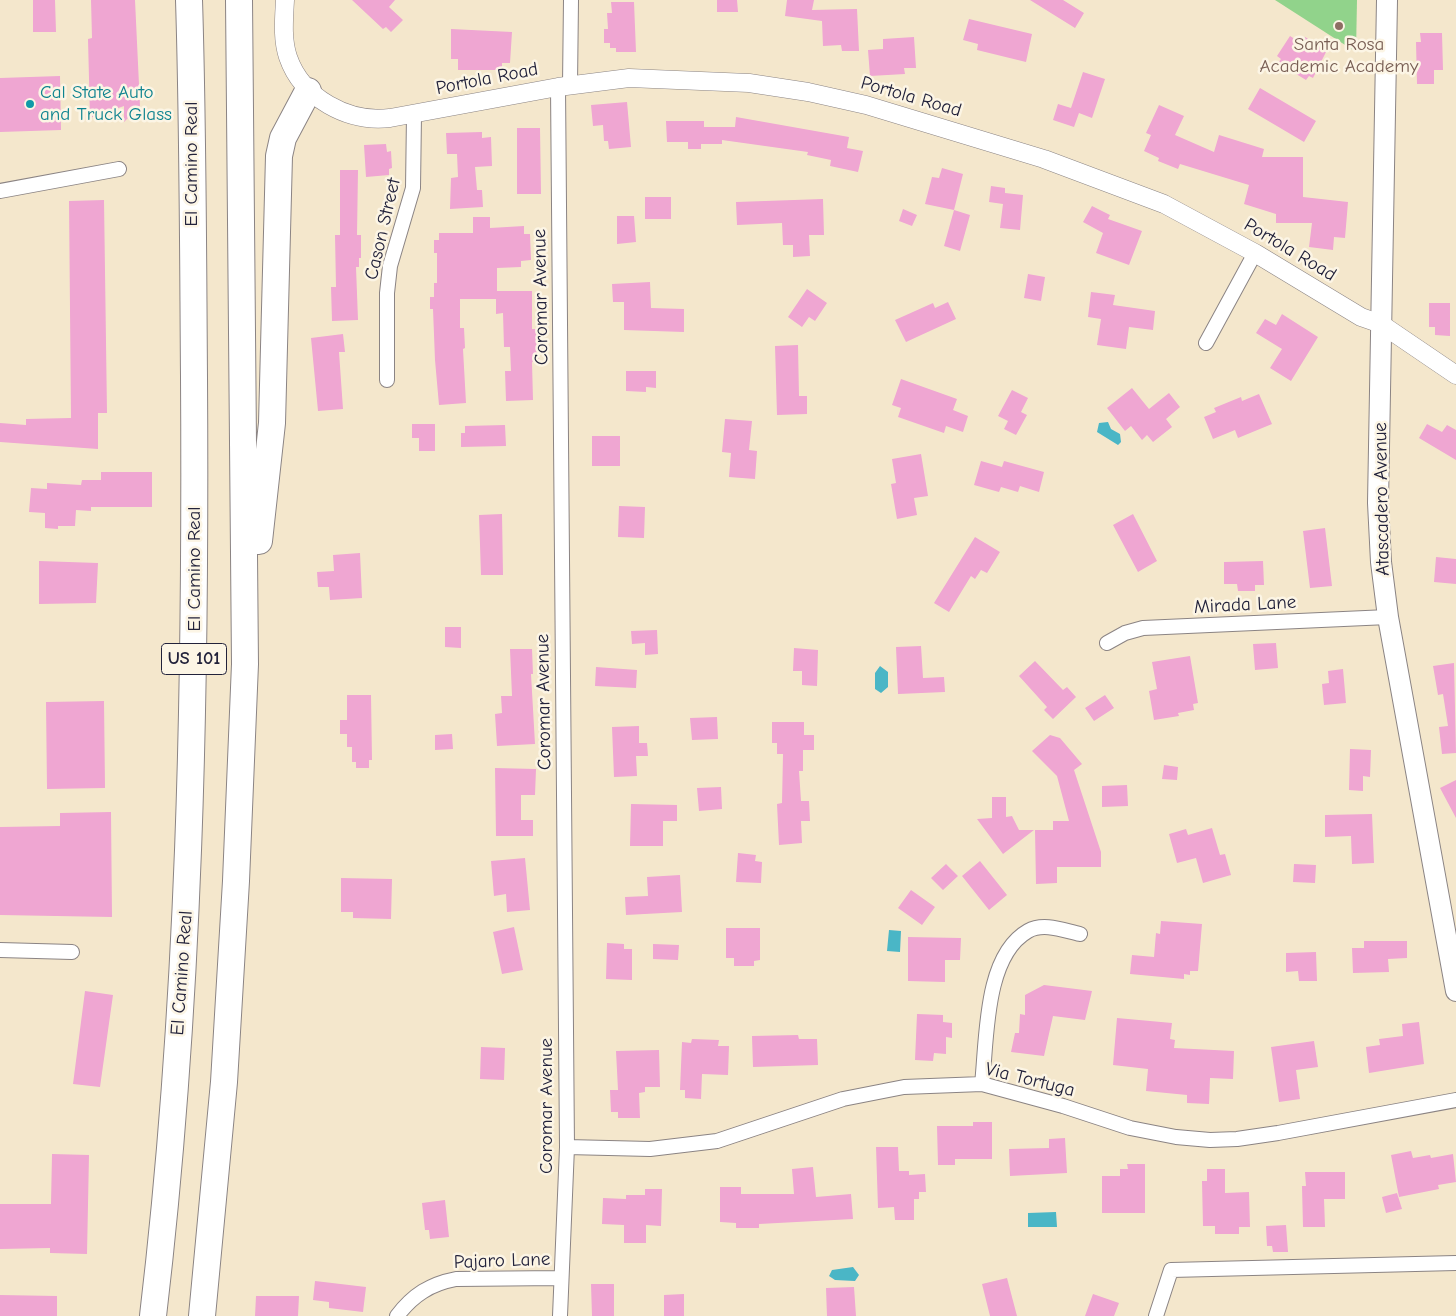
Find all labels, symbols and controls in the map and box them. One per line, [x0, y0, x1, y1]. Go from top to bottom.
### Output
marker: Santa Rosa Academic Academy [1333, 20, 1345, 32]
place label: Santa Rosa Academic Academy [1260, 34, 1418, 78]
street label: Portola Road [434, 58, 540, 100]
street label: Portola Road [858, 72, 964, 122]
place label: Cal State Auto and Truck Glass [40, 82, 172, 126]
marker: Cal State Auto and Truck Glass [24, 98, 36, 110]
street label: El Camino Real [181, 102, 203, 226]
street label: Cason Street [360, 176, 406, 282]
street label: Portola Road [1240, 214, 1340, 286]
street label: Coromar Avenue [528, 229, 554, 365]
street label: Atascadero Avenue [1369, 422, 1395, 576]
street label: El Camino Real [184, 507, 206, 631]
street label: Mirada Lane [1193, 591, 1297, 619]
street label: Coromar Avenue [531, 634, 557, 770]
road number: US 101 [162, 644, 226, 674]
street label: El Camino Real [166, 910, 198, 1036]
street label: Coromar Avenue [536, 1038, 558, 1174]
street label: Via Tortuga [983, 1058, 1077, 1102]
street label: Pajaro Lane [453, 1248, 551, 1274]

